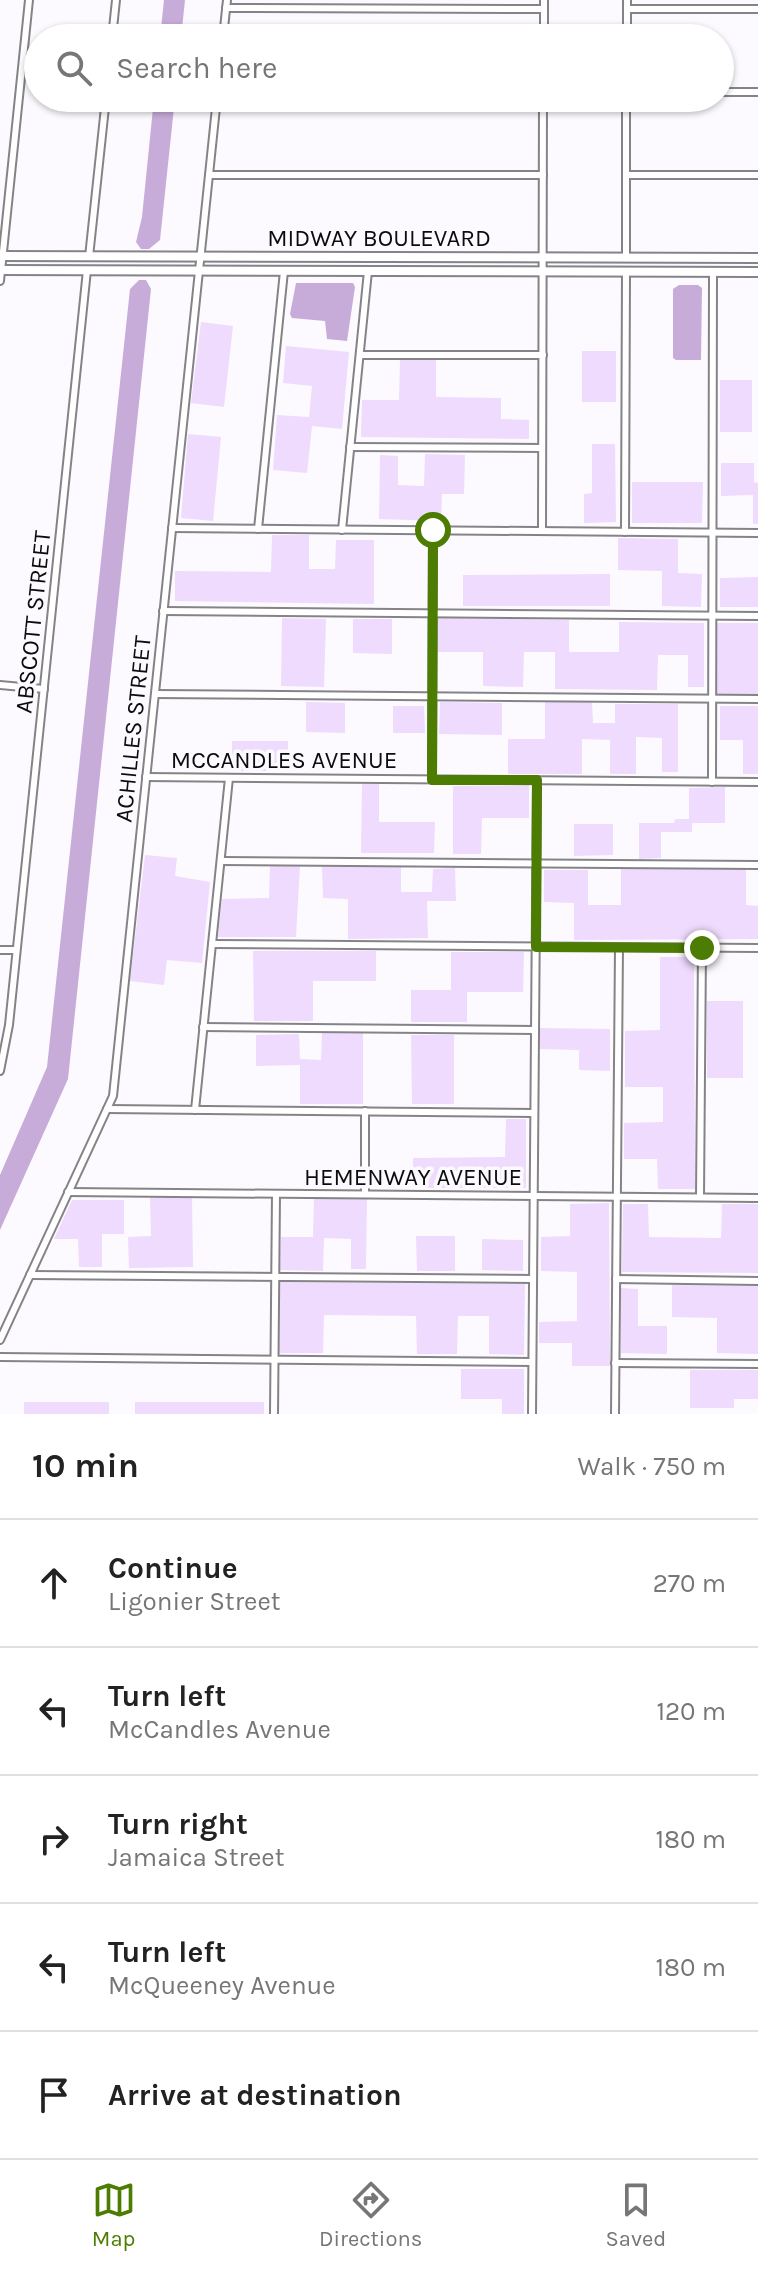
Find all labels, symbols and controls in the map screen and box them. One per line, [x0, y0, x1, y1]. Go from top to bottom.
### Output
search box [24, 24, 734, 112]
icon: search [52, 46, 96, 90]
text: Search here [116, 50, 277, 86]
street label: MIDWAY BOULEVARD [267, 224, 491, 252]
route start [415, 512, 451, 548]
street label: ABSCOTT STREET [9, 529, 57, 715]
street label: ACHILLES STREET [109, 634, 157, 824]
street label: MCCANDLES AVENUE [171, 746, 397, 774]
route end [684, 930, 720, 966]
street label: HEMENWAY AVENUE [304, 1163, 522, 1191]
text: 10 min [32, 1446, 139, 1486]
text: Walk · 750 m [578, 1451, 726, 1482]
text: Continue [108, 1550, 238, 1586]
icon: ahead [32, 1561, 76, 1605]
text: 270 m [653, 1568, 726, 1599]
text: Ligonier Street [108, 1586, 281, 1617]
text: Turn left [108, 1678, 226, 1714]
icon: left [32, 1689, 76, 1733]
text: 120 m [656, 1696, 726, 1727]
text: McCandles Avenue [108, 1714, 331, 1745]
text: Turn right [108, 1806, 248, 1842]
icon: right [32, 1817, 76, 1861]
text: 180 m [656, 1824, 726, 1855]
text: Jamaica Street [108, 1842, 284, 1873]
text: Turn left [108, 1934, 226, 1970]
icon: left [32, 1945, 76, 1989]
text: 180 m [656, 1952, 726, 1983]
text: McQueeney Avenue [108, 1970, 336, 2001]
icon: arrive [32, 2073, 76, 2117]
text: Arrive at destination [108, 2077, 402, 2113]
tab: Map [92, 2178, 136, 2252]
tab: Directions [319, 2178, 422, 2252]
tab: Saved [606, 2178, 666, 2252]

